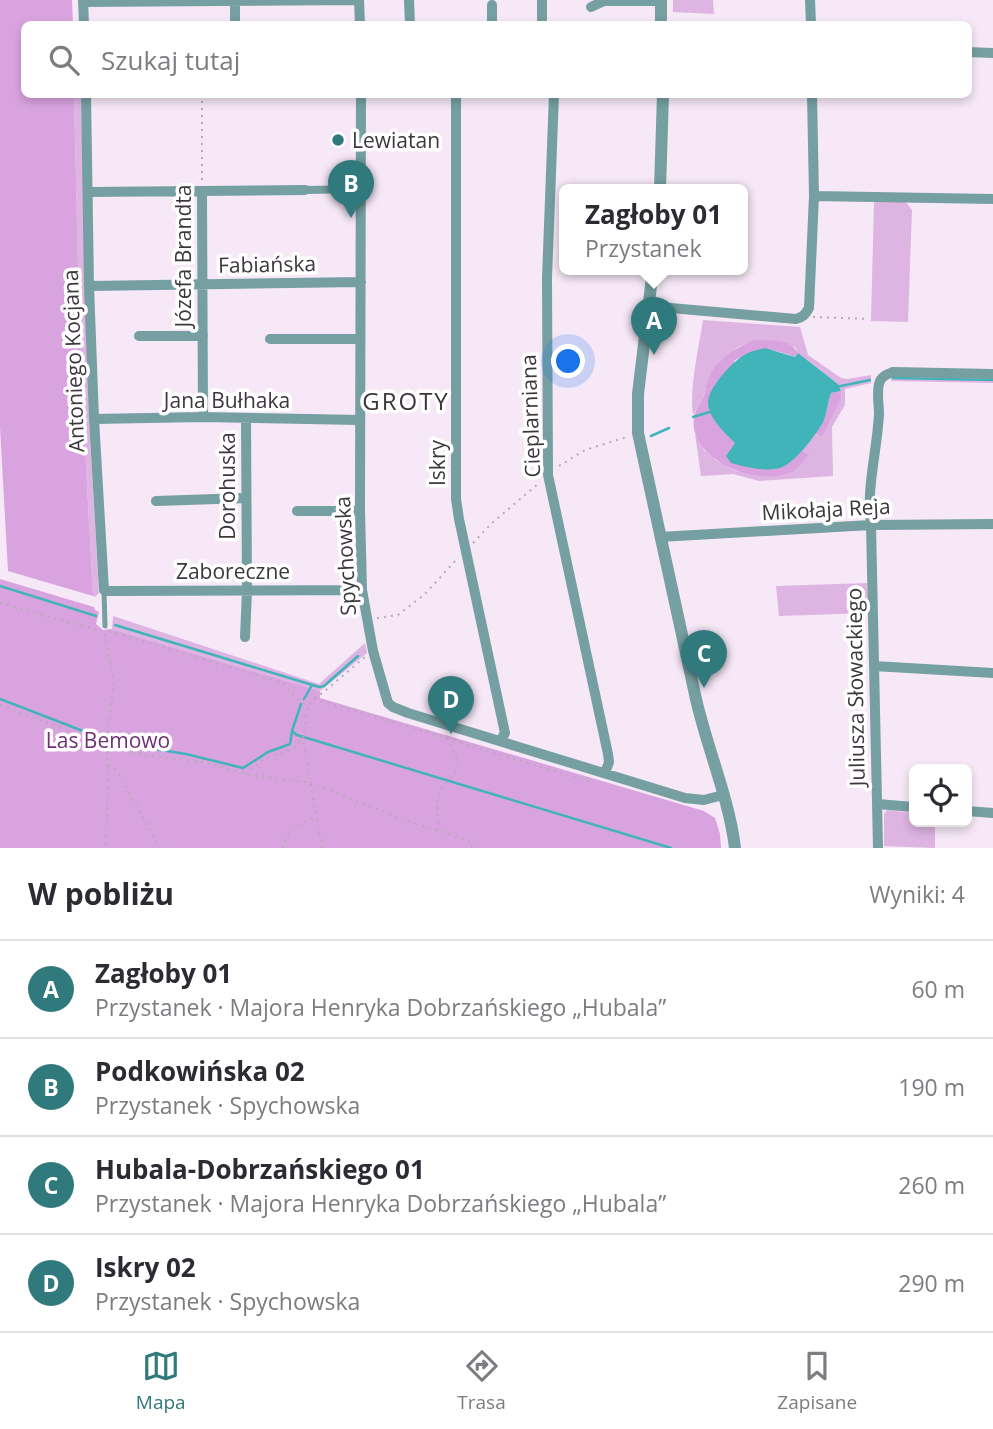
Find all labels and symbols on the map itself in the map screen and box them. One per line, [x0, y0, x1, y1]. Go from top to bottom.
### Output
place label: Lewiatan [352, 126, 440, 154]
marker: Lewiatan [330, 132, 346, 148]
pin: B [328, 160, 374, 218]
street label: Józefa Brandta [169, 185, 197, 329]
street label: Fabiańska [218, 249, 316, 279]
street label: Antoniego Kocjana [56, 269, 90, 453]
pin: A [631, 297, 677, 355]
your location [551, 344, 585, 378]
street label: Cieplarniana [514, 354, 546, 478]
district label: GROTY [362, 384, 450, 417]
street label: Jana Bułhaka [162, 386, 290, 414]
street label: Dorohuska [213, 432, 241, 540]
street label: Iskry [423, 440, 451, 486]
street label: Mikołaja Reja [761, 492, 891, 526]
street label: Spychowska [328, 496, 362, 616]
street label: Zaboreczne [176, 557, 290, 585]
street label: Juliusza Słowackiego [839, 587, 871, 789]
pin: C [681, 630, 727, 688]
pin: D [428, 676, 474, 734]
park label: Las Bemowo [46, 726, 170, 754]

